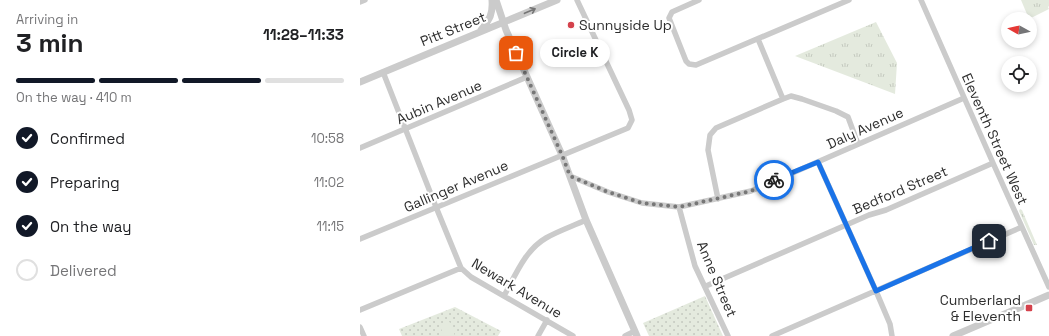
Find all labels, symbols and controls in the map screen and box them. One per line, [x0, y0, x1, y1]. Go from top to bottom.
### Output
one-way arrow [524, 7, 536, 15]
street label: Pitt Street [418, 8, 488, 50]
text: Arriving in [16, 11, 78, 28]
north arrow [1001, 12, 1037, 48]
map controls [1001, 12, 1037, 92]
place label: Sunnyside Up [579, 16, 672, 34]
marker: Sunnyside Up [566, 20, 576, 30]
text: 11:28–11:33 [263, 25, 344, 44]
text: 3 min [16, 26, 84, 60]
pin [499, 36, 533, 70]
callout: Circle K [540, 39, 610, 67]
icon: bag [505, 42, 527, 64]
text: Circle K [552, 44, 598, 61]
button: locate [1001, 56, 1037, 92]
street label: Eleventh Street West [958, 70, 1032, 208]
street label: Aubin Avenue [393, 76, 485, 128]
text: On the way · 410 m [16, 89, 132, 106]
street label: Daly Avenue [824, 103, 906, 153]
icon: check [16, 127, 38, 149]
text: Confirmed [50, 129, 125, 148]
text: 10:58 [311, 130, 344, 147]
street label: Gallinger Avenue [401, 156, 511, 216]
courier [754, 160, 794, 200]
street label: Bedford Street [850, 162, 950, 218]
icon: bike [763, 169, 785, 191]
icon: check [16, 171, 38, 193]
text: Preparing [50, 173, 120, 192]
text: 11:02 [314, 174, 344, 191]
icon: check [16, 215, 38, 237]
text: On the way [50, 217, 131, 236]
text: 11:15 [317, 218, 344, 235]
pin [972, 224, 1006, 258]
icon: home [978, 230, 1000, 252]
street label: Anne Street [693, 238, 741, 320]
street label: Newark Avenue [469, 254, 565, 322]
text: Delivered [50, 261, 117, 280]
place label: Cumberland & Eleventh [940, 291, 1021, 325]
marker: Cumberland & Eleventh [1024, 303, 1034, 313]

